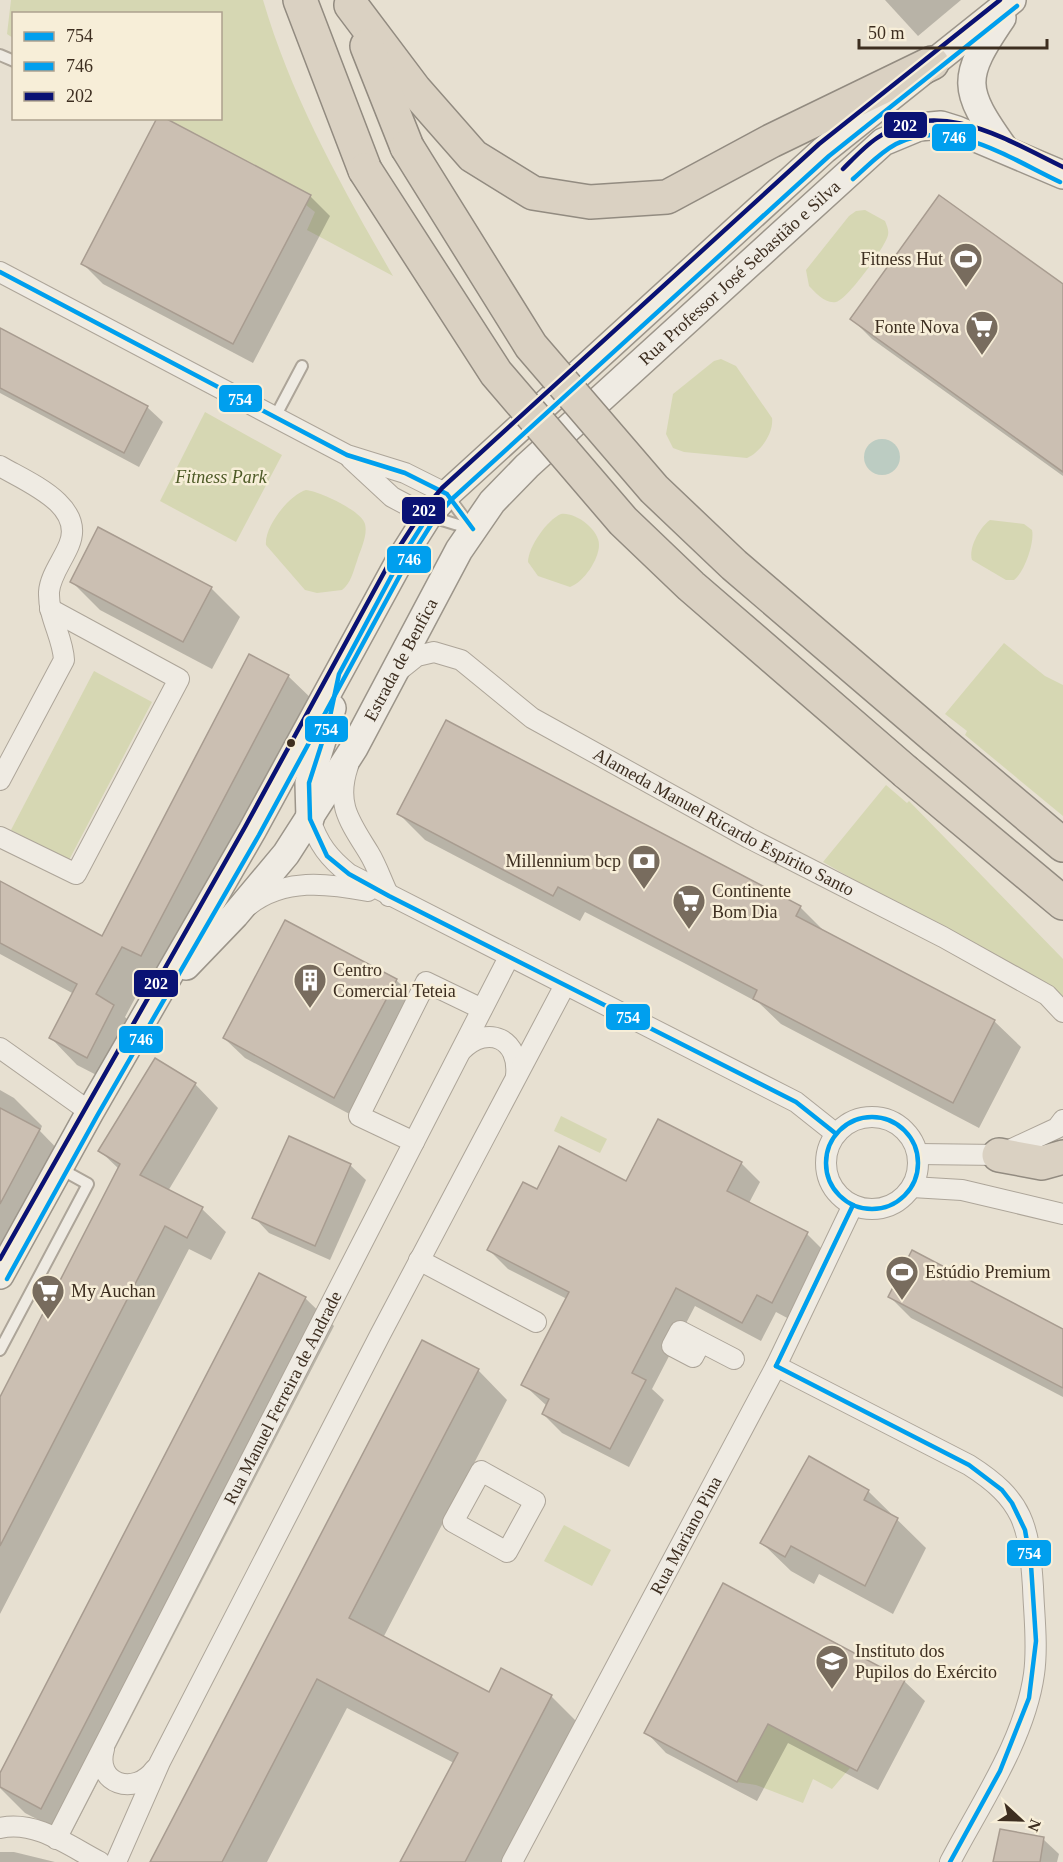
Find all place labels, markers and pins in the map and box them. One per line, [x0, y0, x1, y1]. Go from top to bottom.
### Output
sports icon: Fitness Hut [948, 241, 984, 288]
place label: Fitness Hut [860, 249, 943, 269]
supermarket icon: Fonte Nova [964, 309, 1000, 356]
place label: Fonte Nova [875, 317, 959, 337]
unlabelled marker [285, 737, 297, 749]
bank icon: Millennium bcp [626, 843, 662, 890]
place label: Millennium bcp [506, 851, 621, 871]
place label: Continente Bom Dia [712, 881, 791, 922]
supermarket icon: Continente Bom Dia [671, 883, 707, 930]
place label: Centro Comercial Teteia [333, 960, 456, 1001]
building icon: Centro Comercial Teteia [292, 962, 328, 1009]
sports icon: Estúdio Premium [884, 1254, 920, 1301]
place label: Estúdio Premium [925, 1262, 1051, 1282]
supermarket icon: My Auchan [30, 1273, 66, 1320]
place label: My Auchan [71, 1281, 156, 1301]
place label: Instituto dos Pupilos do Exército [855, 1641, 997, 1682]
school or university icon: Instituto dos Pupilos do Exército [814, 1643, 850, 1690]

